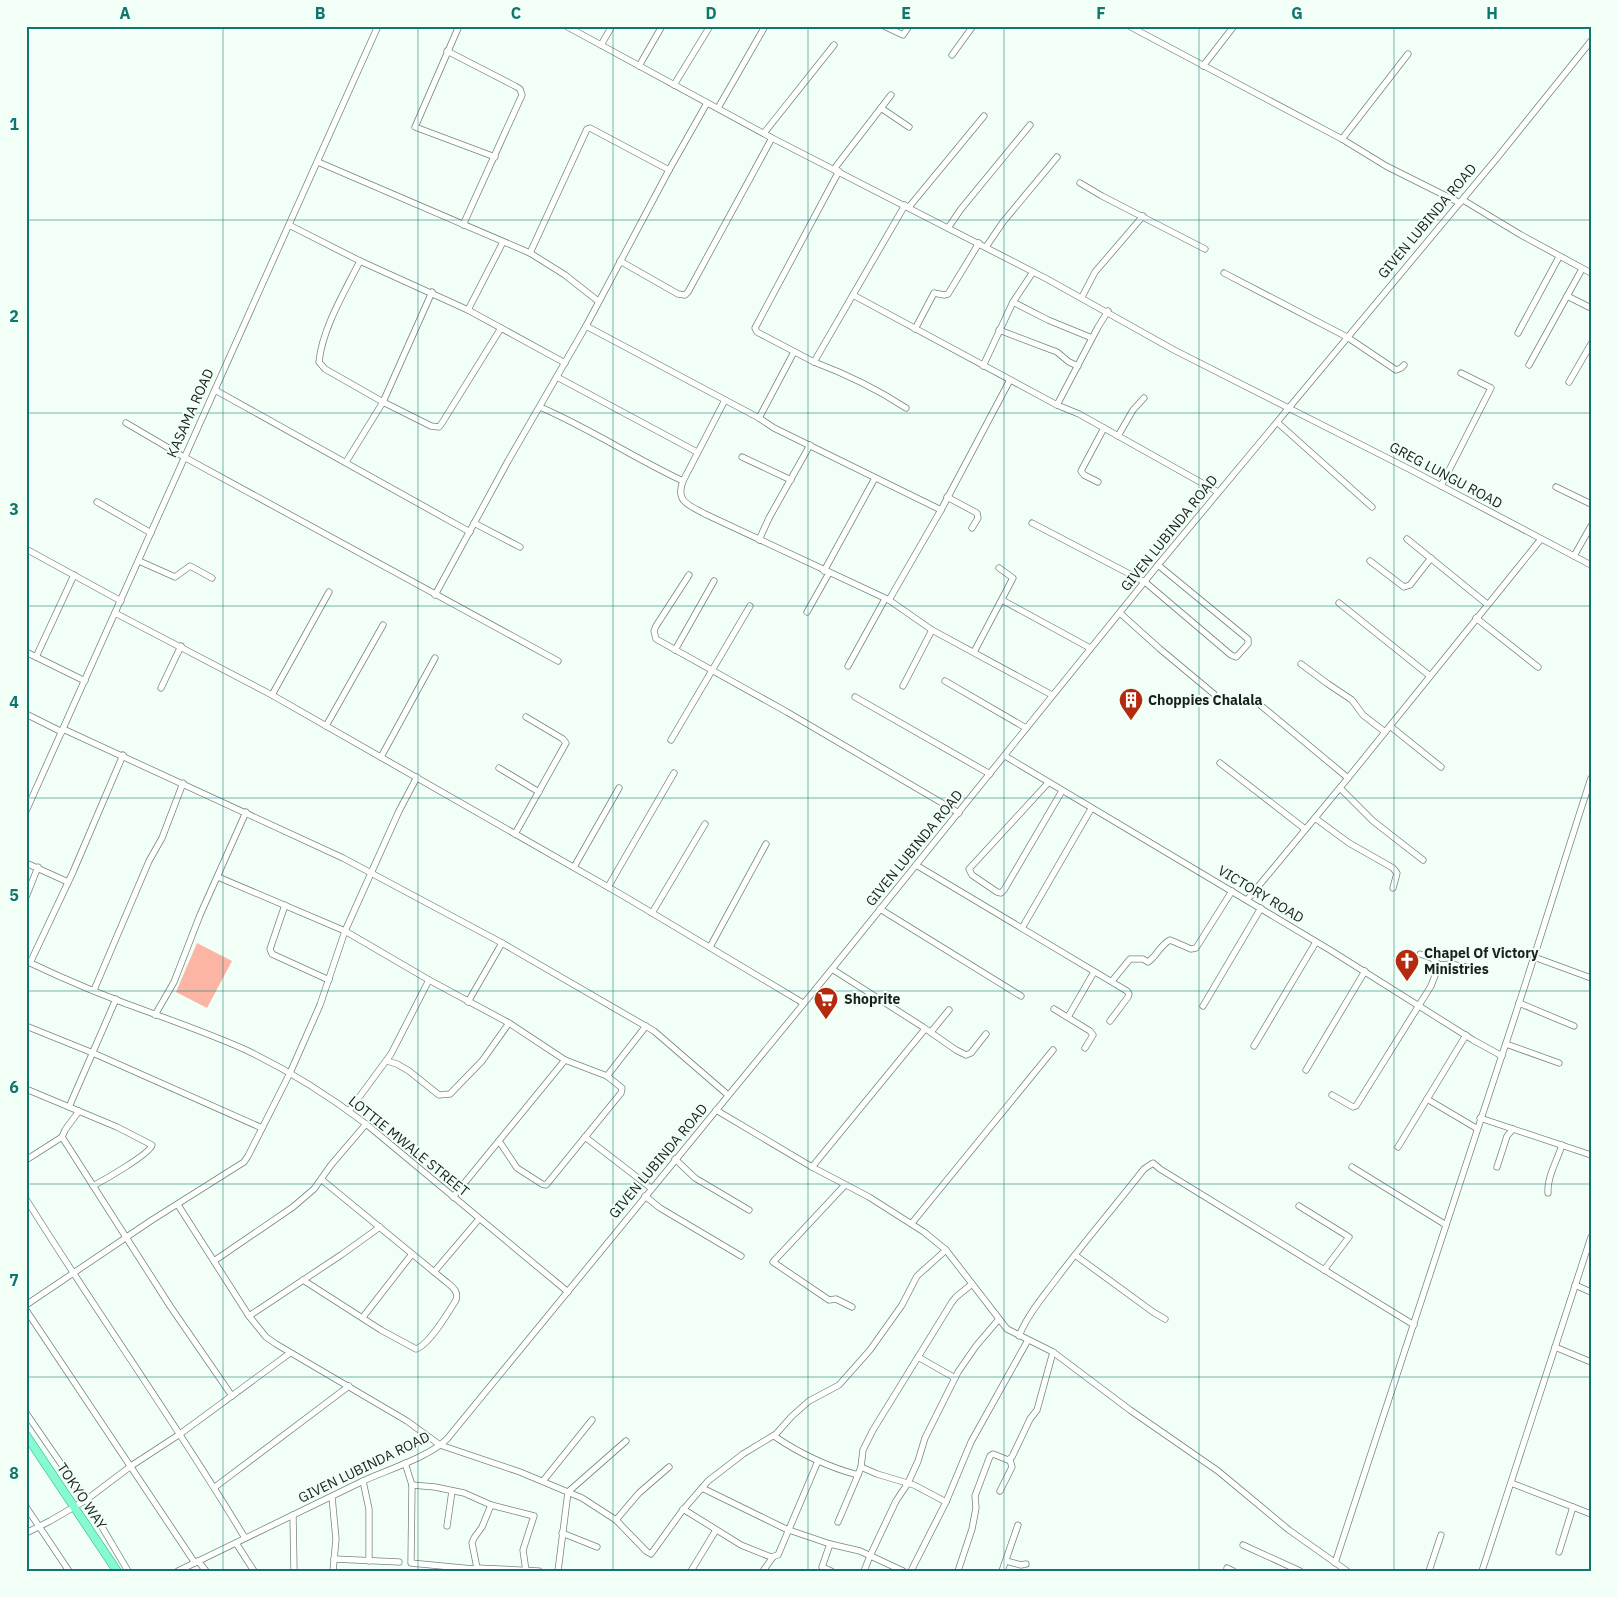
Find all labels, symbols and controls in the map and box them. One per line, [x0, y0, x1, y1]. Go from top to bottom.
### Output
text: A [120, 3, 131, 23]
text: B [315, 3, 326, 23]
text: C [511, 3, 521, 23]
text: D [705, 3, 717, 23]
text: E [901, 3, 911, 23]
text: F [1096, 3, 1106, 23]
text: G [1291, 3, 1303, 23]
text: H [1486, 3, 1498, 23]
text: 1 [9, 114, 19, 134]
street label: GIVEN LUBINDA ROAD [1374, 160, 1480, 282]
text: 2 [9, 306, 19, 326]
street label: KASAMA ROAD [162, 366, 218, 460]
street label: GREG LUNGU ROAD [1386, 438, 1506, 512]
street label: GIVEN LUBINDA ROAD [1117, 471, 1221, 595]
text: 3 [9, 499, 19, 519]
building icon: Choppies Chalala [1118, 687, 1144, 721]
place label: Choppies Chalala [1148, 691, 1262, 709]
text: 4 [9, 692, 19, 712]
street label: GIVEN LUBINDA ROAD [862, 786, 966, 910]
street label: VICTORY ROAD [1215, 861, 1307, 927]
text: 5 [9, 885, 19, 905]
place label: Chapel Of Victory Ministries [1424, 944, 1539, 978]
church icon: Chapel Of Victory Ministries [1394, 948, 1420, 982]
supermarket icon: Shoprite [813, 986, 839, 1020]
place label: Shoprite [844, 990, 900, 1008]
text: 6 [9, 1077, 19, 1097]
street label: LOTTIE MWALE STREET [345, 1092, 473, 1200]
street label: GIVEN LUBINDA ROAD [605, 1100, 711, 1222]
text: 7 [9, 1270, 19, 1290]
street label: GIVEN LUBINDA ROAD [295, 1427, 433, 1507]
street label: TOKYO WAY [53, 1459, 111, 1533]
text: 8 [9, 1463, 19, 1483]

